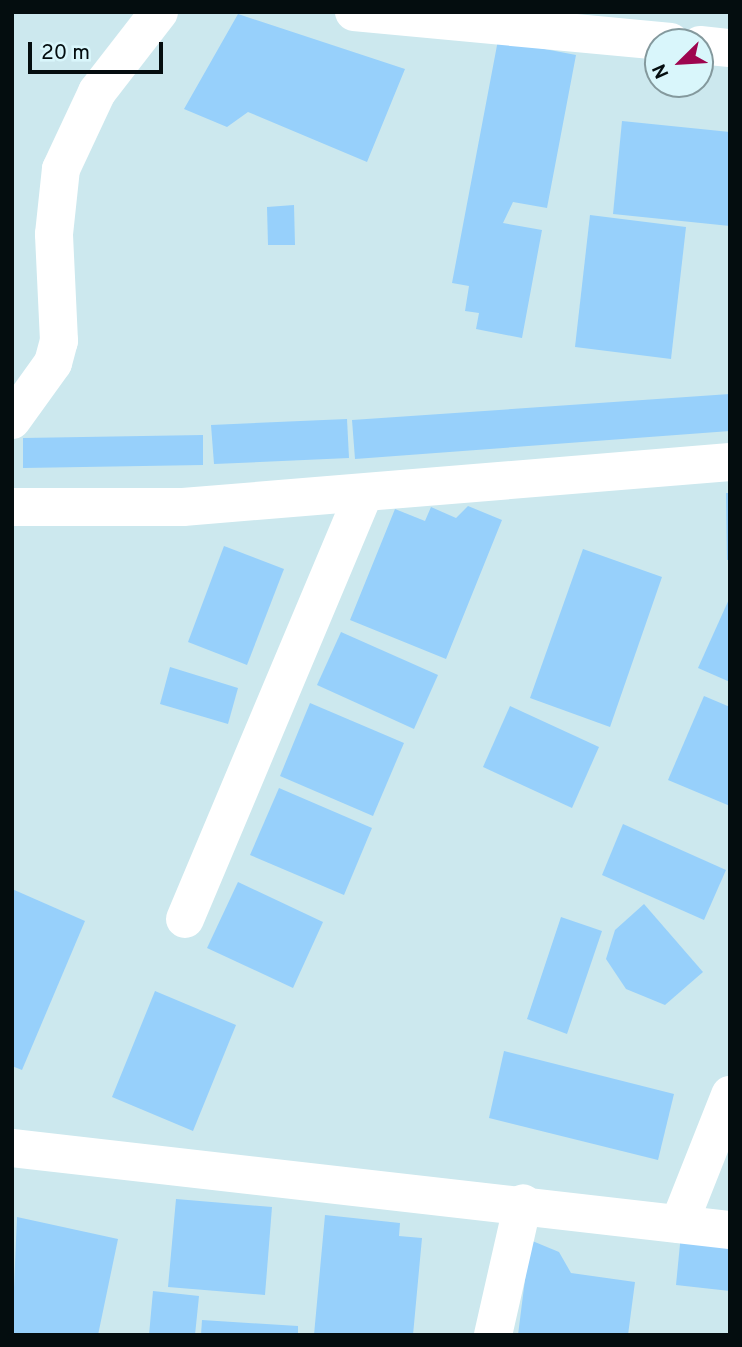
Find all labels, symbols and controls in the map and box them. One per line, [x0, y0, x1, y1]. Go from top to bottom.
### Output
scale bar [32, 28, 166, 72]
north arrow [644, 28, 714, 98]
text: 20 m [41, 40, 90, 67]
text: N [648, 60, 675, 82]

